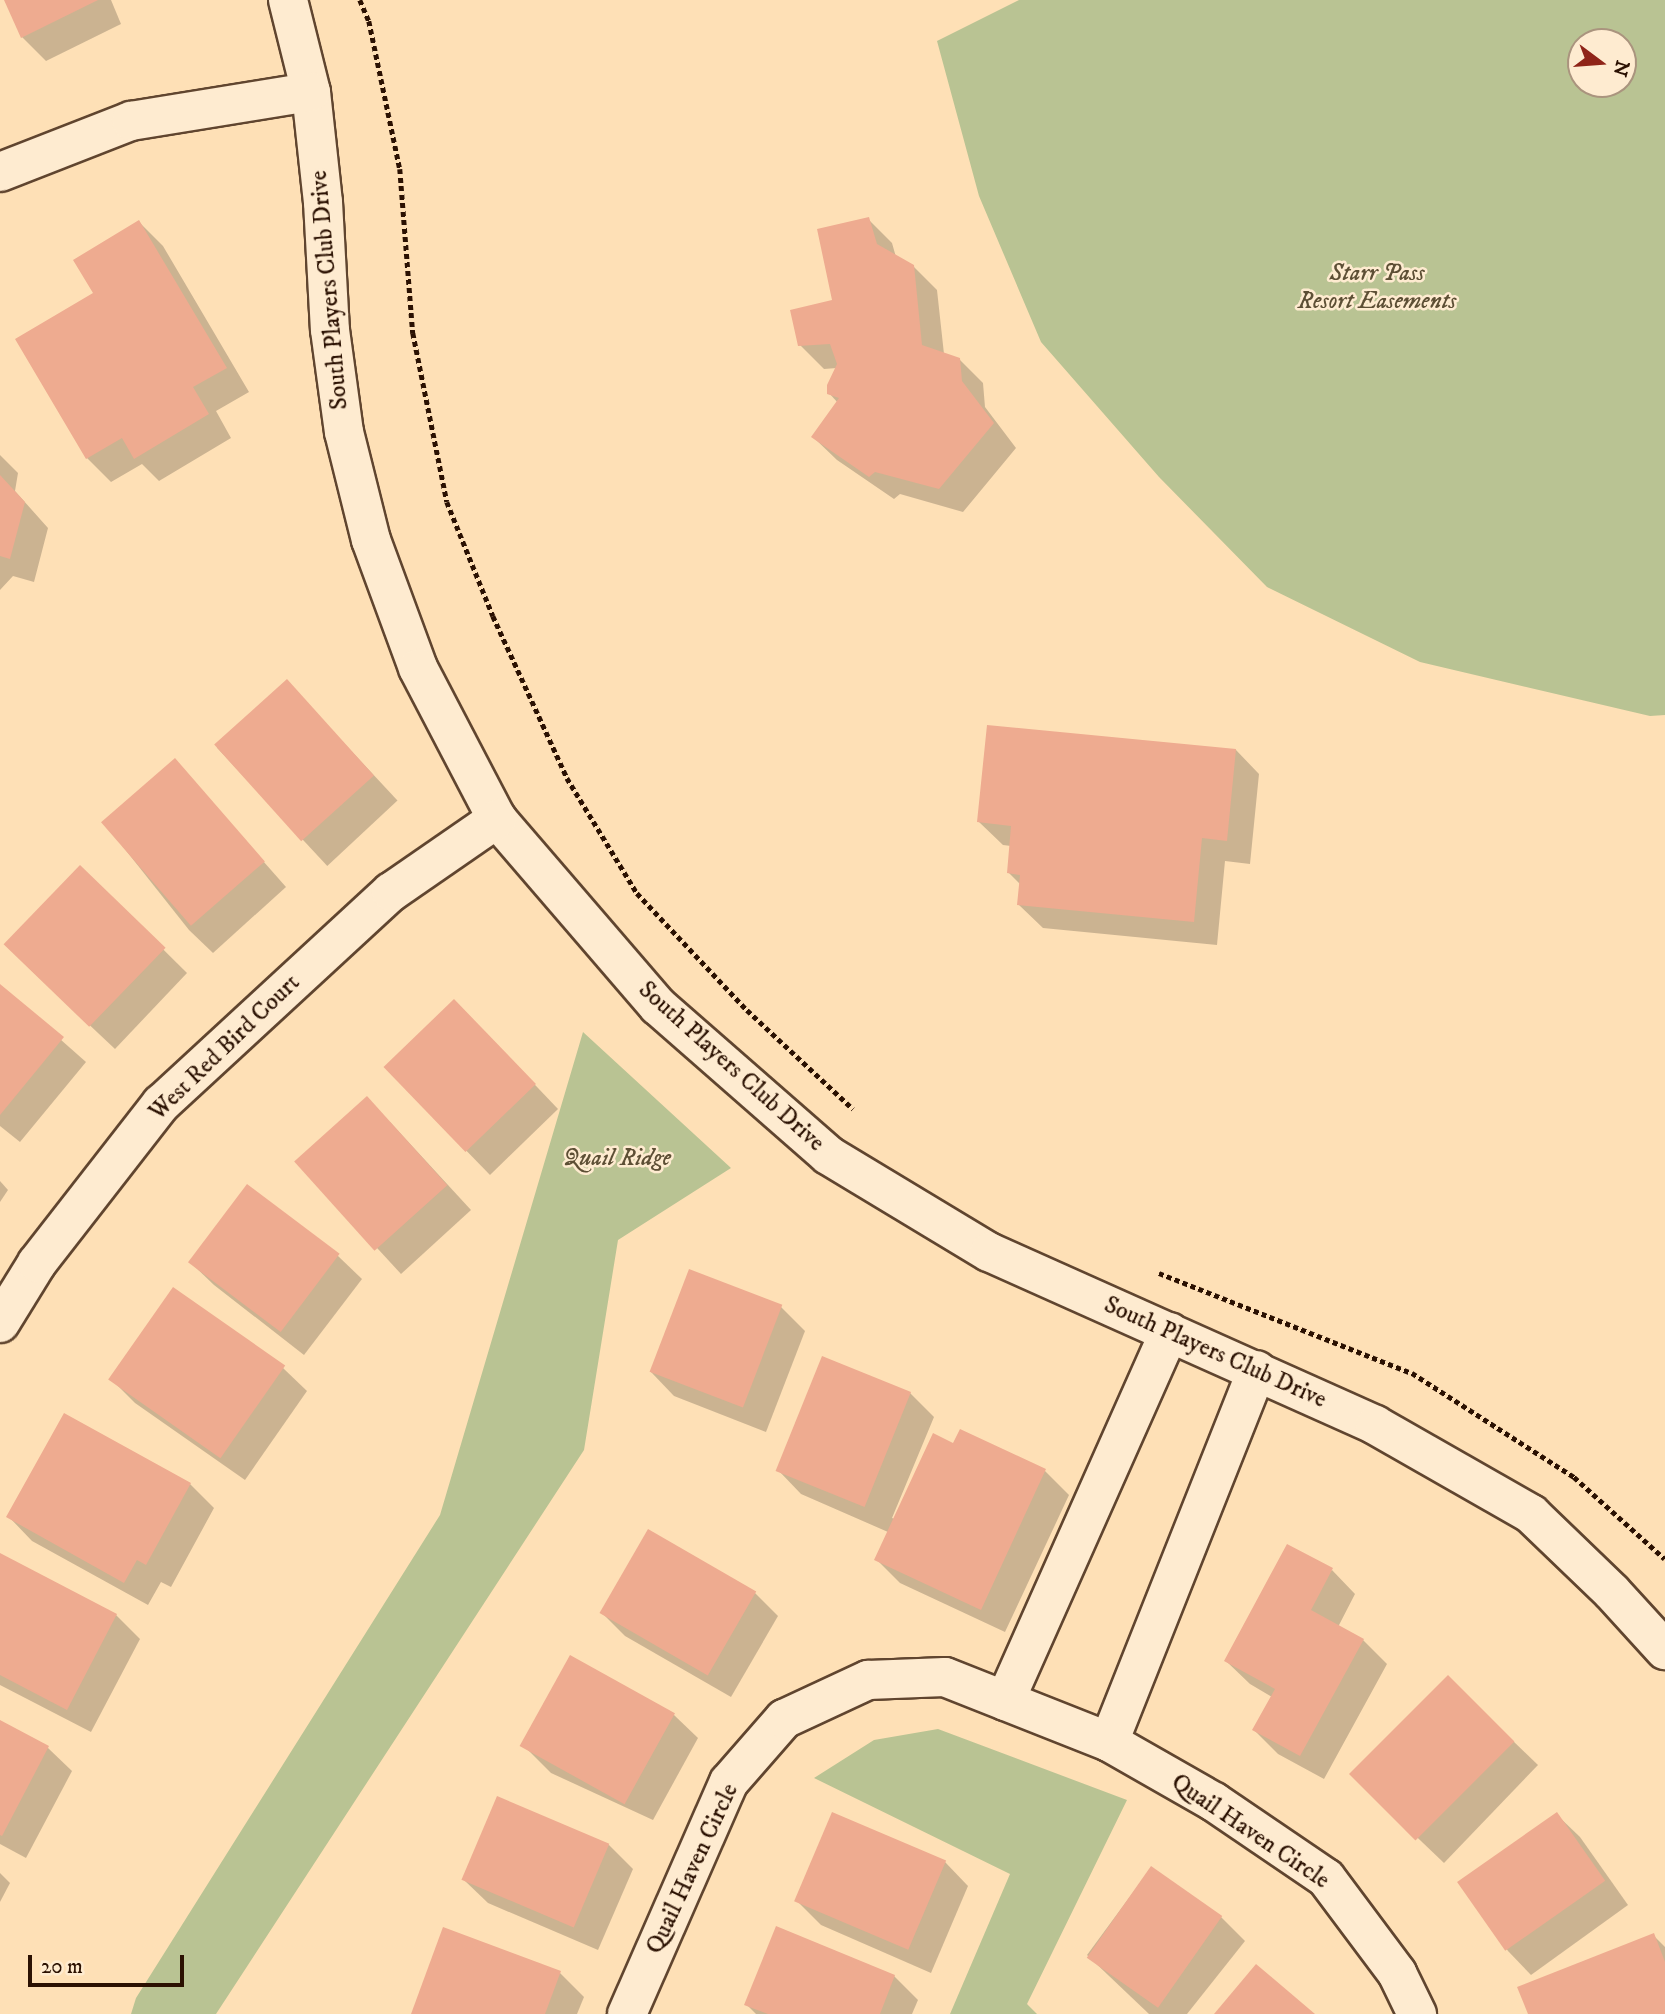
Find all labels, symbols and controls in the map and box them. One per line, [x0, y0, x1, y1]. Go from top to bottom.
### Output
north arrow [1567, 28, 1637, 98]
text: N [1608, 58, 1634, 79]
street label: South Players Club Drive [305, 169, 355, 411]
park label: Starr Pass Resort Easements [1298, 260, 1456, 316]
street label: West Red Bird Court [144, 969, 306, 1127]
street label: South Players Club Drive [632, 976, 830, 1158]
park label: Quail Ridge [563, 1145, 671, 1173]
street label: South Players Club Drive [1099, 1291, 1331, 1415]
street label: Quail Haven Circle [1165, 1768, 1335, 1896]
street label: Quail Haven Circle [641, 1779, 745, 1959]
scale bar [32, 1940, 187, 1984]
text: 20 m [41, 1954, 83, 1980]

